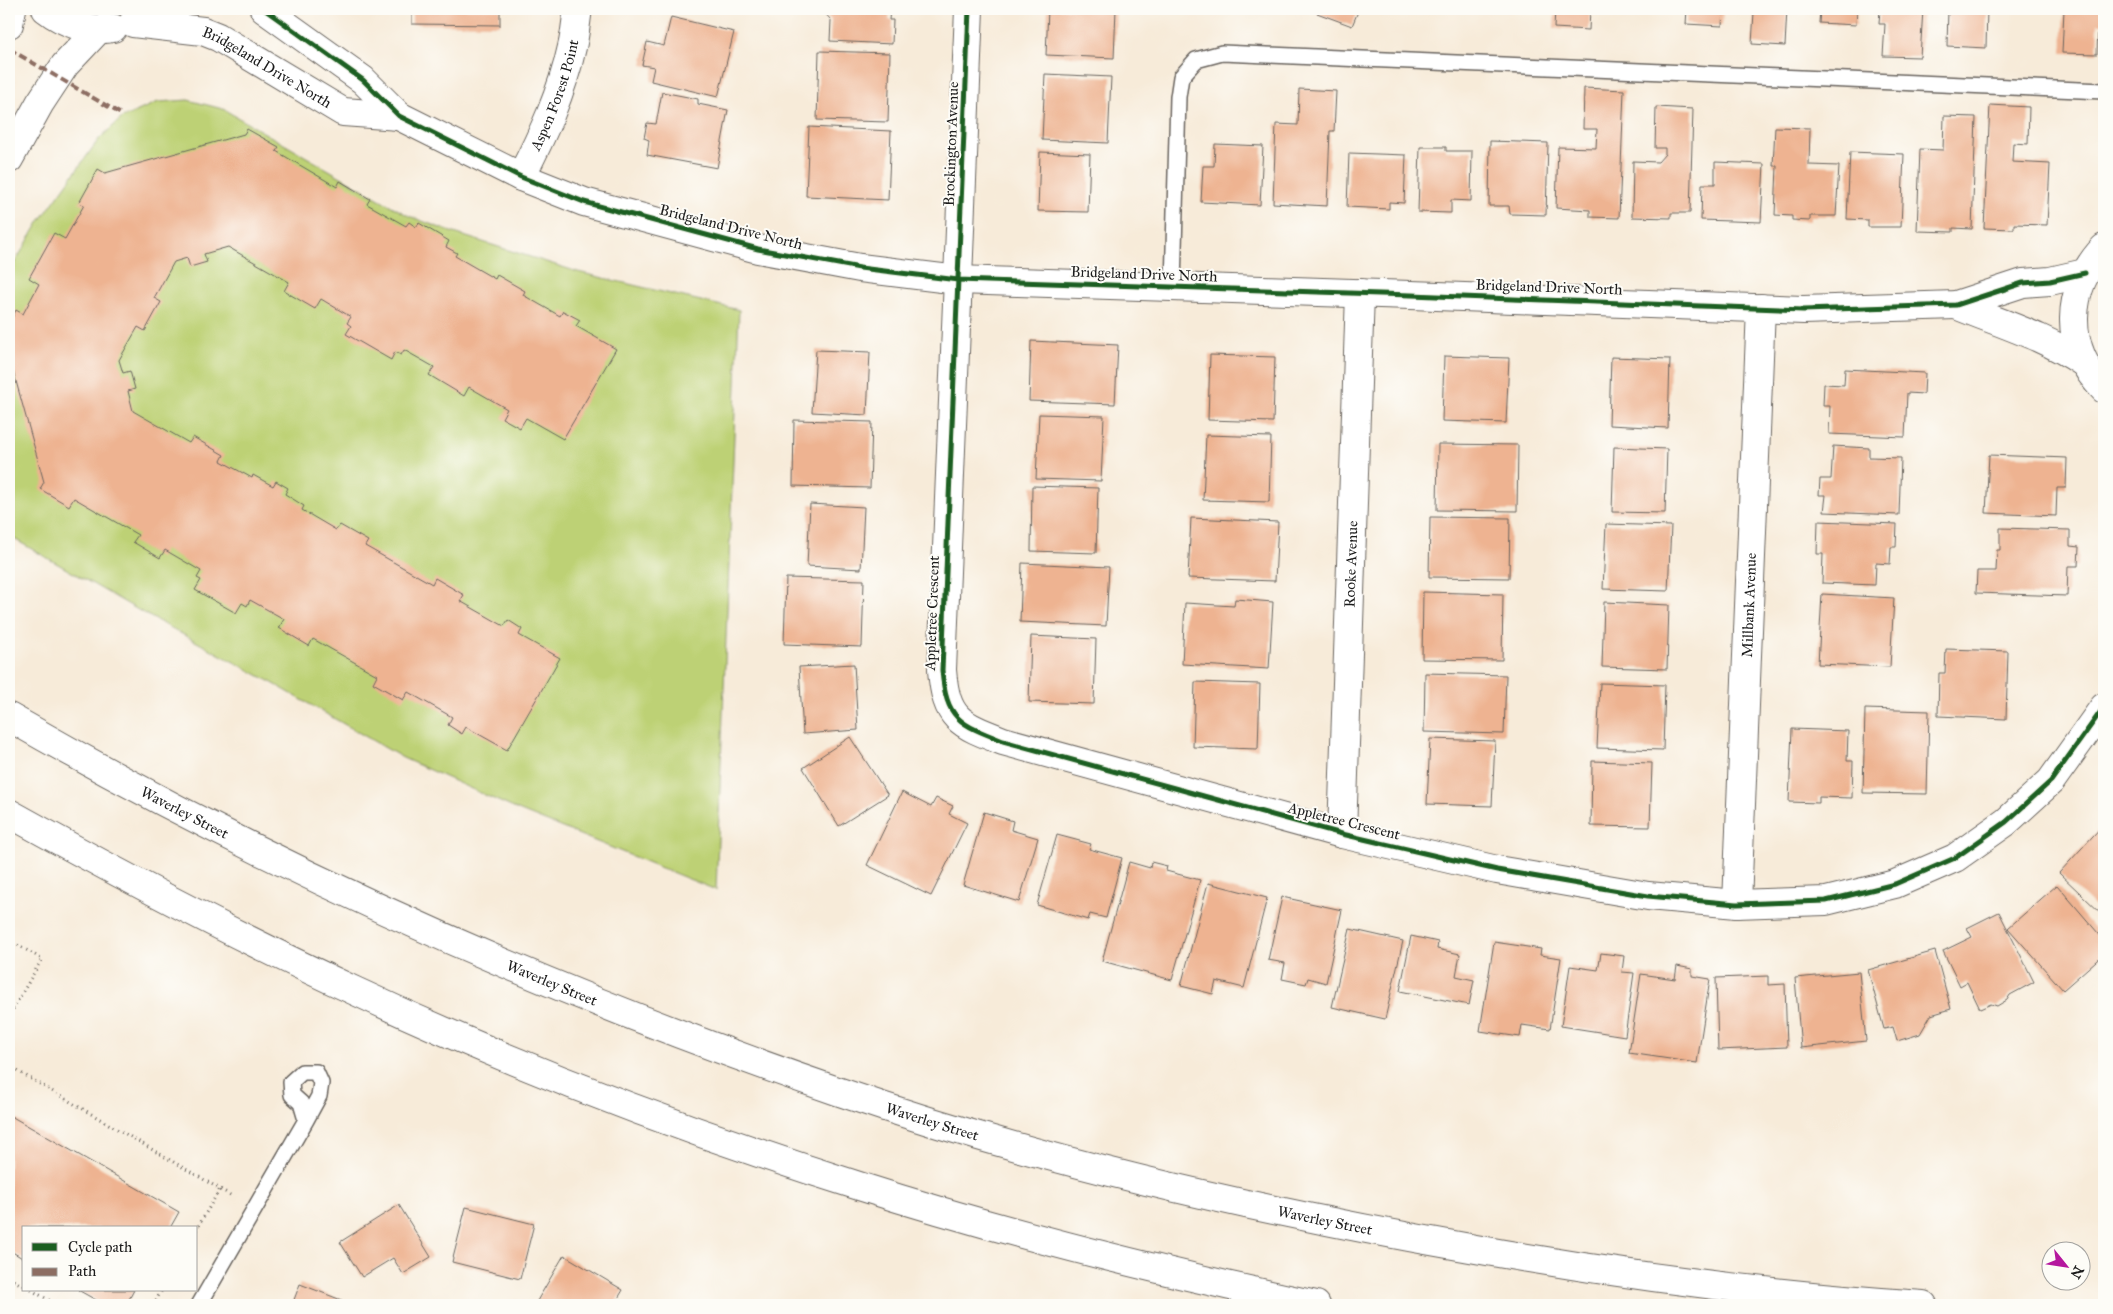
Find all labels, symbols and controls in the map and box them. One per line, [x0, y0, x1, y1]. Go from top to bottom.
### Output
street label: Bridgeland Drive North [200, 23, 335, 112]
street label: Aspen Forest Point [526, 37, 583, 154]
street label: Brockington Avenue [940, 81, 962, 207]
street label: Bridgeland Drive North [658, 201, 805, 254]
street label: Bridgeland Drive North [1070, 262, 1218, 286]
street label: Bridgeland Drive North [1475, 275, 1623, 299]
street label: Rooke Avenue [1341, 520, 1361, 608]
street label: Millbank Avenue [1738, 553, 1760, 658]
street label: Appletree Crescent [921, 554, 943, 672]
street label: Waverley Street [138, 783, 232, 843]
street label: Appletree Crescent [1285, 798, 1403, 844]
street label: Waverley Street [504, 956, 600, 1010]
street label: Waverley Street [883, 1099, 981, 1145]
street label: Waverley Street [1276, 1202, 1374, 1239]
legend [22, 1226, 198, 1292]
text: Cycle path [68, 1238, 133, 1256]
north arrow [2040, 1242, 2090, 1292]
text: Path [68, 1262, 97, 1280]
text: N [2066, 1263, 2087, 1282]

